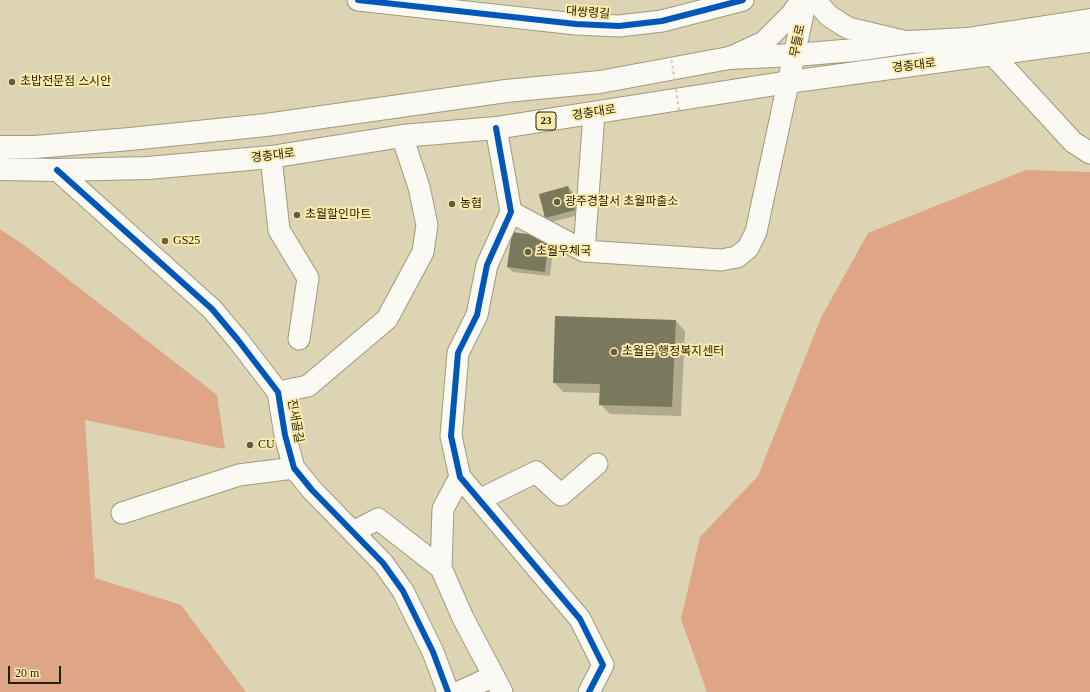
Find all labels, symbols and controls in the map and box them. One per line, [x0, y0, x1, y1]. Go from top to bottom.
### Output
street label: 대쌍령길 [565, 4, 611, 22]
street label: 무들로 [788, 23, 808, 59]
street label: 경충대로 [891, 56, 937, 76]
place label: 초밥전문점 스시안 [20, 75, 111, 89]
marker: 초밥전문점 스시안 [7, 77, 17, 87]
street label: 경충대로 [571, 102, 617, 124]
road number: 23 [536, 112, 556, 130]
street label: 경충대로 [250, 146, 296, 166]
place label: 광주경찰서 초월파출소 [565, 195, 678, 209]
place label: 농협 [460, 197, 482, 211]
marker: 광주경찰서 초월파출소 [552, 197, 562, 207]
marker: 농협 [447, 199, 457, 209]
place label: 초월할인마트 [305, 208, 371, 222]
marker: 초월할인마트 [292, 210, 302, 220]
place label: GS25 [173, 234, 200, 248]
marker: GS25 [160, 236, 170, 246]
place label: 초월우체국 [536, 245, 591, 259]
marker: 초월우체국 [523, 247, 533, 257]
place label: 초월읍 행정복지센터 [622, 345, 724, 359]
marker: 초월읍 행정복지센터 [609, 347, 619, 357]
street label: 진새골길 [284, 398, 306, 444]
place label: CU [258, 438, 275, 452]
marker: CU [245, 440, 255, 450]
scale bar [10, 658, 63, 684]
text: 20 m [15, 666, 39, 680]

